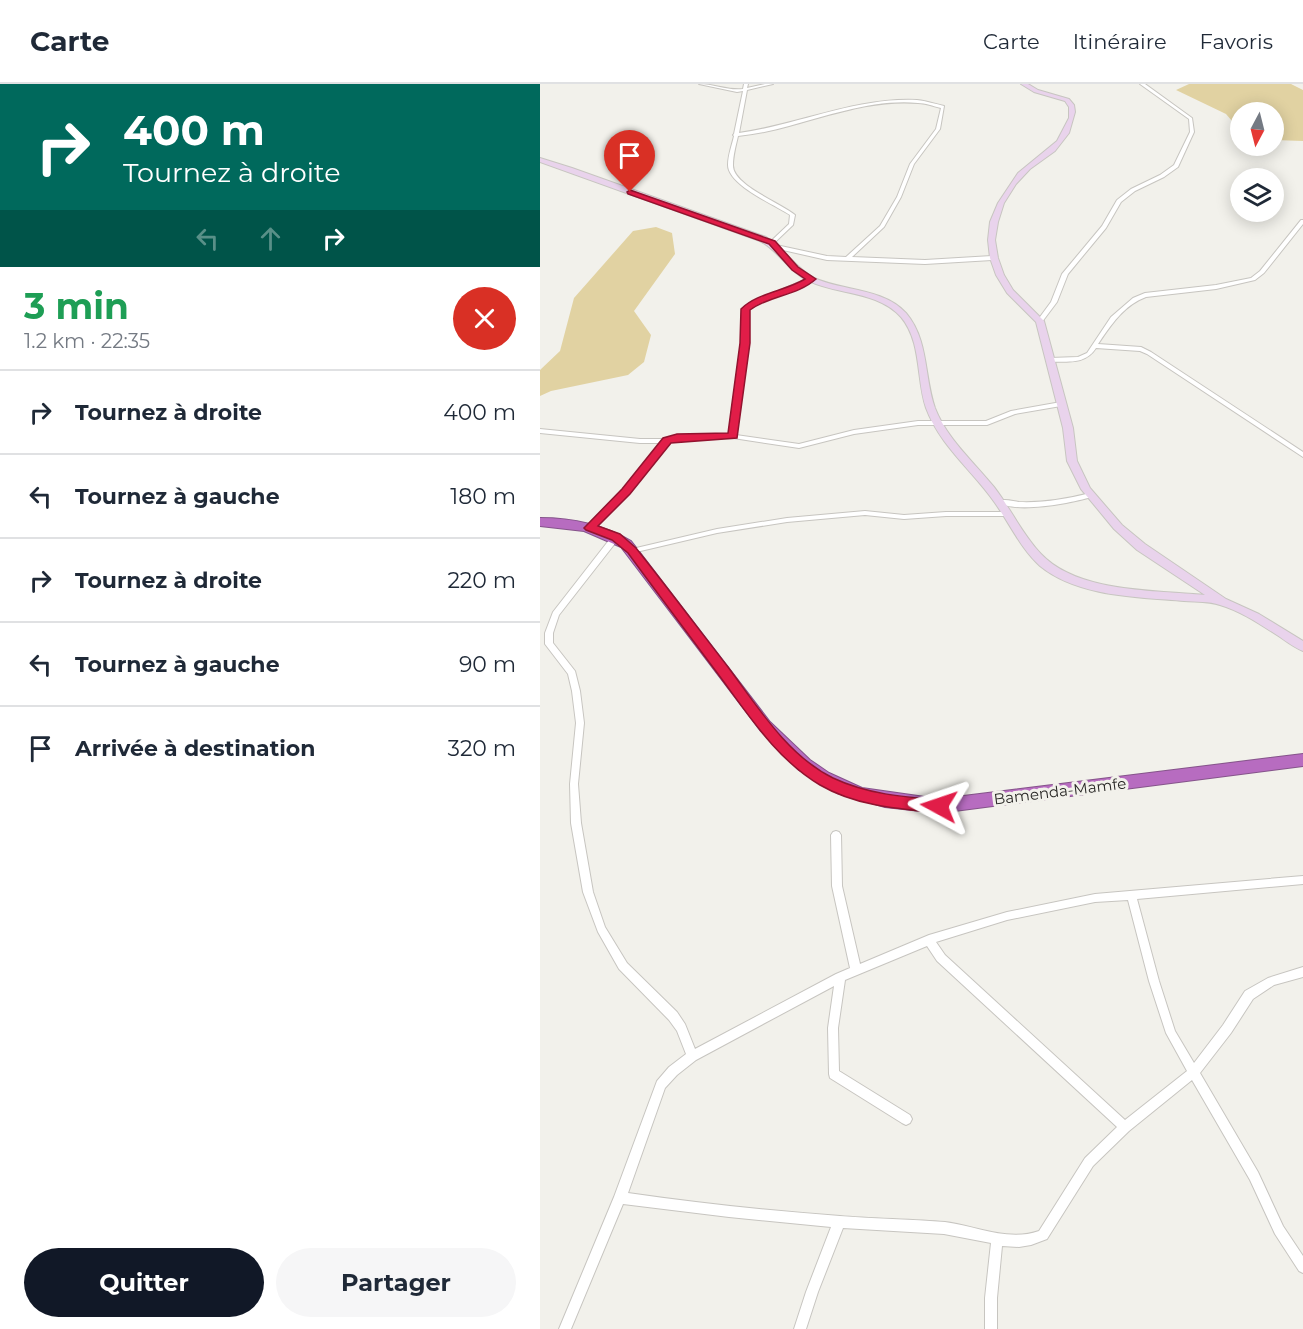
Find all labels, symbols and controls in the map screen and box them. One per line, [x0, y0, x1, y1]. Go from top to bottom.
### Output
text: Carte [30, 24, 109, 58]
text: Carte [983, 29, 1040, 54]
text: Itinéraire [1073, 29, 1167, 54]
text: Favoris [1200, 29, 1273, 54]
north arrow [1230, 102, 1284, 156]
map controls [1230, 102, 1284, 222]
text: 400 m [123, 104, 265, 156]
icon: right [24, 108, 102, 186]
pin [604, 130, 655, 192]
icon: arrive [613, 139, 646, 172]
text: Tournez à droite [123, 156, 341, 189]
button: layers [1230, 168, 1284, 222]
icon: left [191, 222, 224, 255]
icon: ahead [254, 222, 287, 255]
icon: right [317, 222, 350, 255]
text: 3 min [24, 284, 129, 328]
button: close [453, 287, 516, 350]
text: 1.2 km · 22:35 [24, 329, 150, 353]
icon: right [24, 396, 57, 429]
text: Tournez à droite [75, 399, 262, 426]
text: 400 m [443, 399, 516, 426]
icon: left [24, 480, 57, 513]
text: Tournez à gauche [75, 483, 280, 510]
text: 180 m [450, 483, 516, 510]
icon: right [24, 564, 57, 597]
text: Tournez à droite [75, 567, 262, 594]
text: 220 m [447, 567, 516, 594]
icon: left [24, 648, 57, 681]
text: Tournez à gauche [75, 651, 280, 678]
text: 90 m [459, 651, 516, 678]
icon: arrive [24, 732, 57, 765]
text: Arrivée à destination [75, 735, 315, 762]
text: 320 m [448, 735, 516, 762]
street label: Bamenda-Mamfe [993, 773, 1127, 809]
position arrow [907, 774, 971, 838]
button: Quitter [24, 1248, 264, 1317]
button: Partager [276, 1248, 516, 1317]

